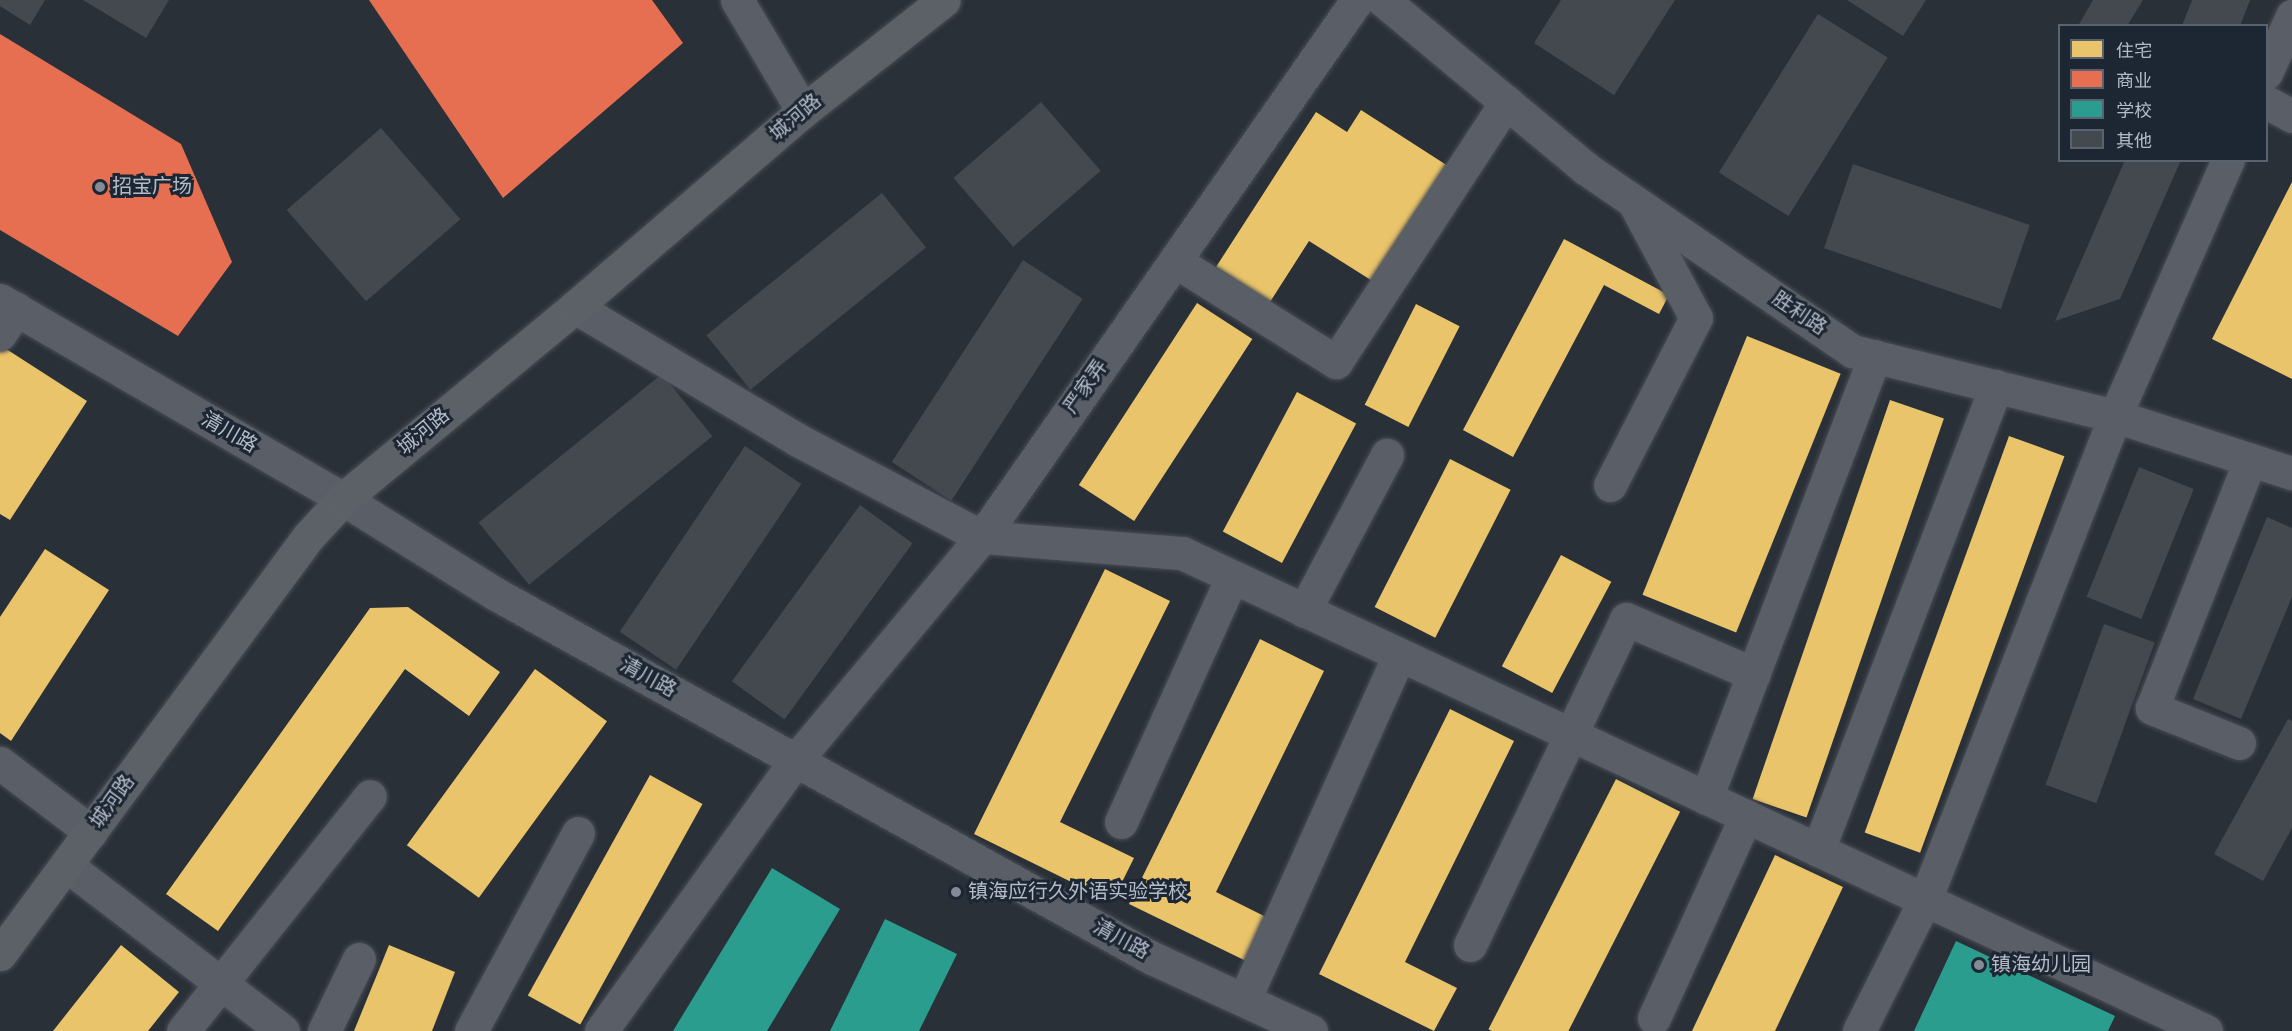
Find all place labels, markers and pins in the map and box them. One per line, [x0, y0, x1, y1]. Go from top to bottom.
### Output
place label: 招宝广场 [112, 175, 192, 199]
marker: 招宝广场 [93, 180, 107, 194]
place label: 镇海应行久外语实验学校 [968, 880, 1188, 904]
marker: 镇海应行久外语实验学校 [949, 885, 963, 899]
place label: 镇海幼儿园 [1991, 953, 2091, 977]
marker: 镇海幼儿园 [1972, 958, 1986, 972]

